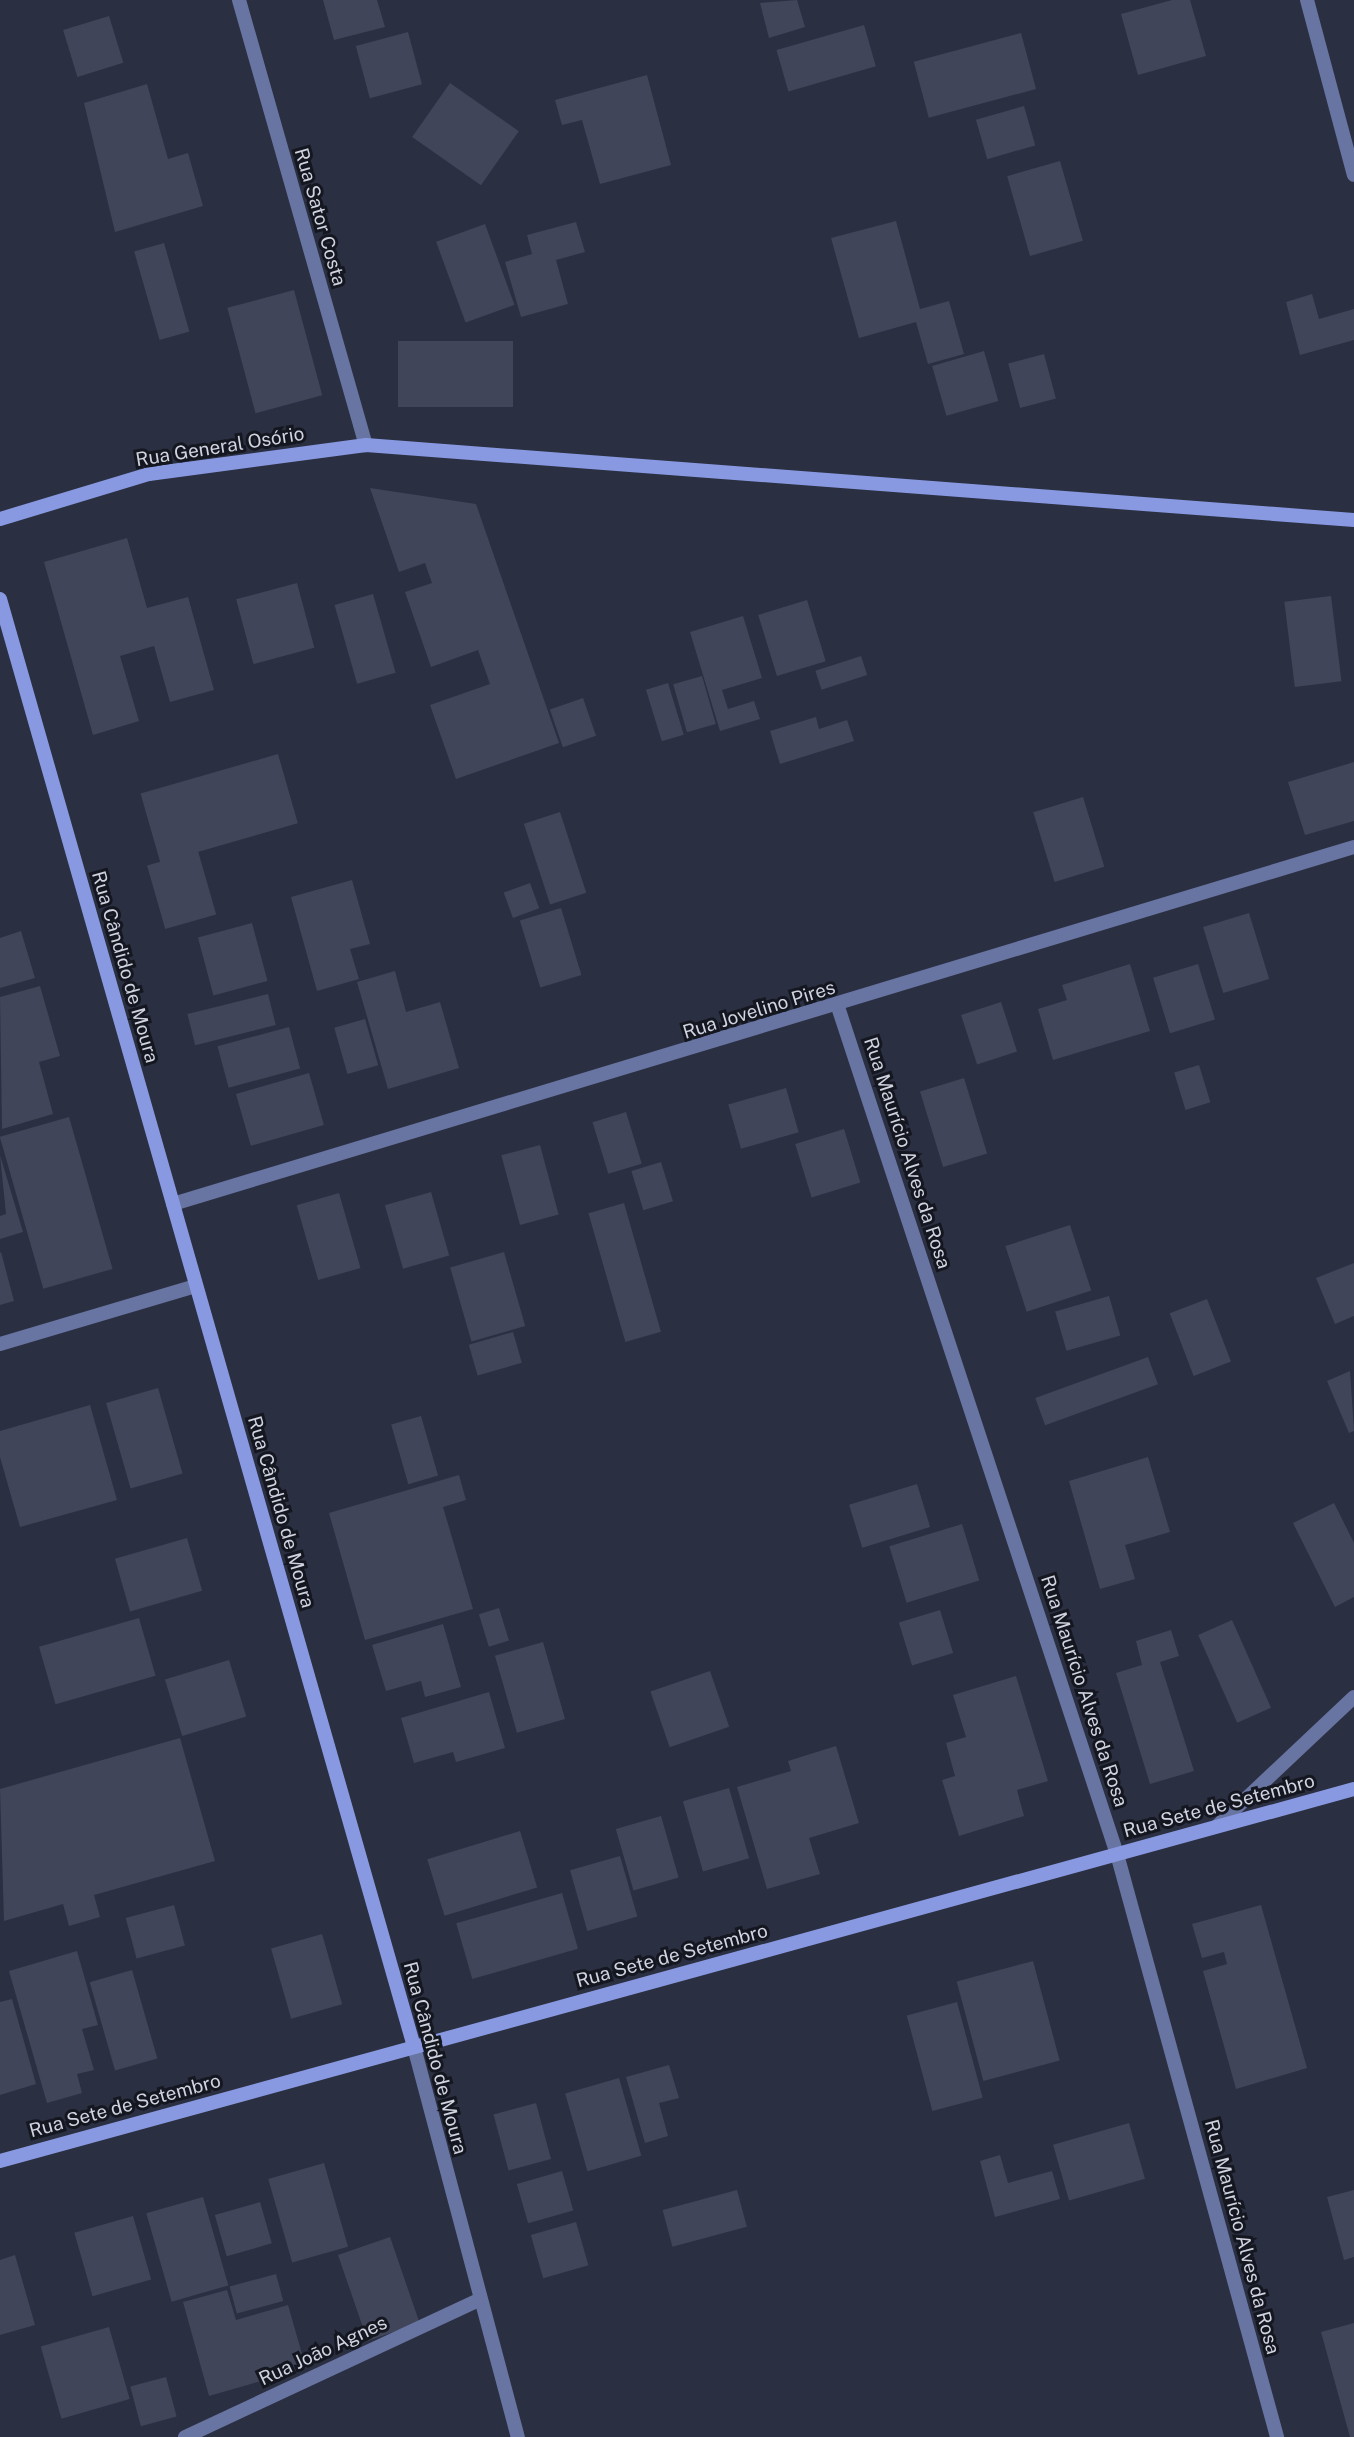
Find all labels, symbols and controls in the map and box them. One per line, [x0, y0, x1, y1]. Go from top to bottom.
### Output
street label: Rua Sator Costa [289, 145, 351, 289]
street label: Rua General Osório [134, 422, 306, 472]
street label: Rua Cândido de Moura [87, 868, 163, 1066]
street label: Rua Jovelino Pires [680, 976, 838, 1044]
street label: Rua Maurício Alves da Rosa [859, 1034, 955, 1272]
street label: Rua Cândido de Moura [243, 1413, 319, 1611]
street label: Rua Maurício Alves da Rosa [1036, 1572, 1132, 1810]
street label: Rua Sete de Setembro [1120, 1769, 1318, 1843]
street label: Rua Sete de Setembro [573, 1919, 771, 1993]
street label: Rua Cândido de Moura [398, 1959, 472, 2157]
street label: Rua Sete de Setembro [26, 2069, 224, 2143]
street label: Rua Maurício Alves da Rosa [1200, 2117, 1284, 2357]
street label: Rua João Agnes [255, 2311, 391, 2391]

